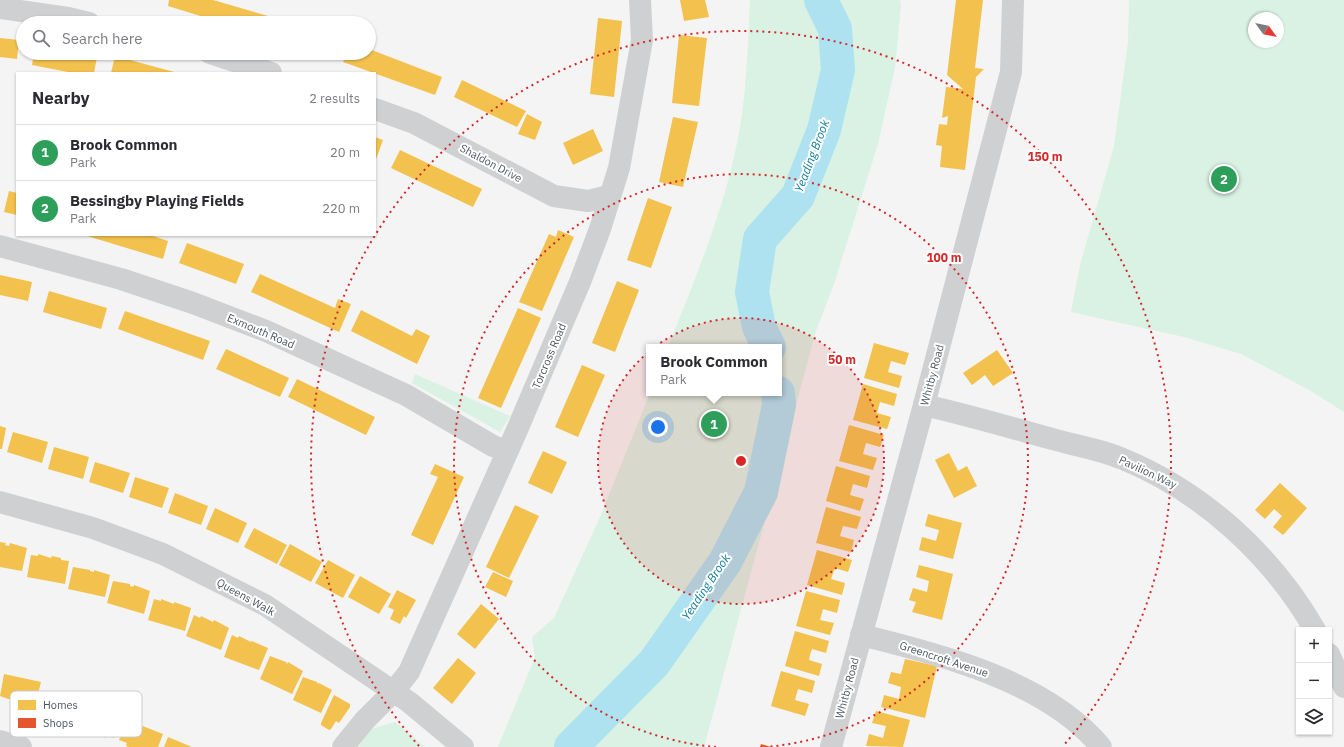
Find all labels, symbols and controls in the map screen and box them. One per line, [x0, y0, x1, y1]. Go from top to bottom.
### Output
north arrow [1248, 12, 1284, 48]
search box [16, 16, 376, 60]
icon: search [30, 27, 52, 49]
text: Search here [62, 29, 142, 48]
text: Nearby [32, 87, 90, 109]
text: 2 results [309, 90, 360, 107]
water label: Yeading Brook [791, 117, 833, 194]
text: Brook Common [70, 135, 178, 154]
street label: Shaldon Drive [458, 141, 524, 185]
text: 1 [41, 144, 49, 161]
text: 20 m [330, 144, 360, 161]
text: 150 m [1027, 149, 1063, 164]
text: Park [70, 154, 96, 171]
pin: 2 [1211, 164, 1237, 194]
text: Bessingby Playing Fields [70, 191, 244, 210]
text: 2 [41, 200, 49, 217]
text: 220 m [322, 200, 360, 217]
text: Park [70, 210, 96, 227]
text: 100 m [926, 250, 962, 265]
street label: Exmouth Road [225, 310, 297, 352]
street label: Torcross Road [529, 321, 569, 391]
street label: Whitby Road [917, 343, 947, 407]
popup [646, 344, 782, 396]
text: Brook Common [660, 352, 768, 371]
text: 50 m [828, 352, 856, 367]
text: Park [660, 371, 687, 388]
pin: 1 [701, 409, 727, 439]
your location [648, 417, 668, 437]
street label: Pavilion Way [1117, 453, 1180, 492]
centre of rings [734, 454, 748, 468]
water label: Yeading Brook [678, 550, 734, 623]
street label: Queens Walk [214, 575, 278, 619]
map controls [1296, 627, 1332, 735]
button: + [1296, 627, 1332, 663]
street label: Greencroft Avenue [898, 638, 990, 680]
street label: Whitby Road [832, 656, 862, 720]
button: − [1296, 663, 1332, 699]
legend [10, 691, 142, 737]
text: Homes [43, 698, 78, 712]
button: layers [1296, 699, 1332, 735]
text: Shops [43, 716, 74, 730]

